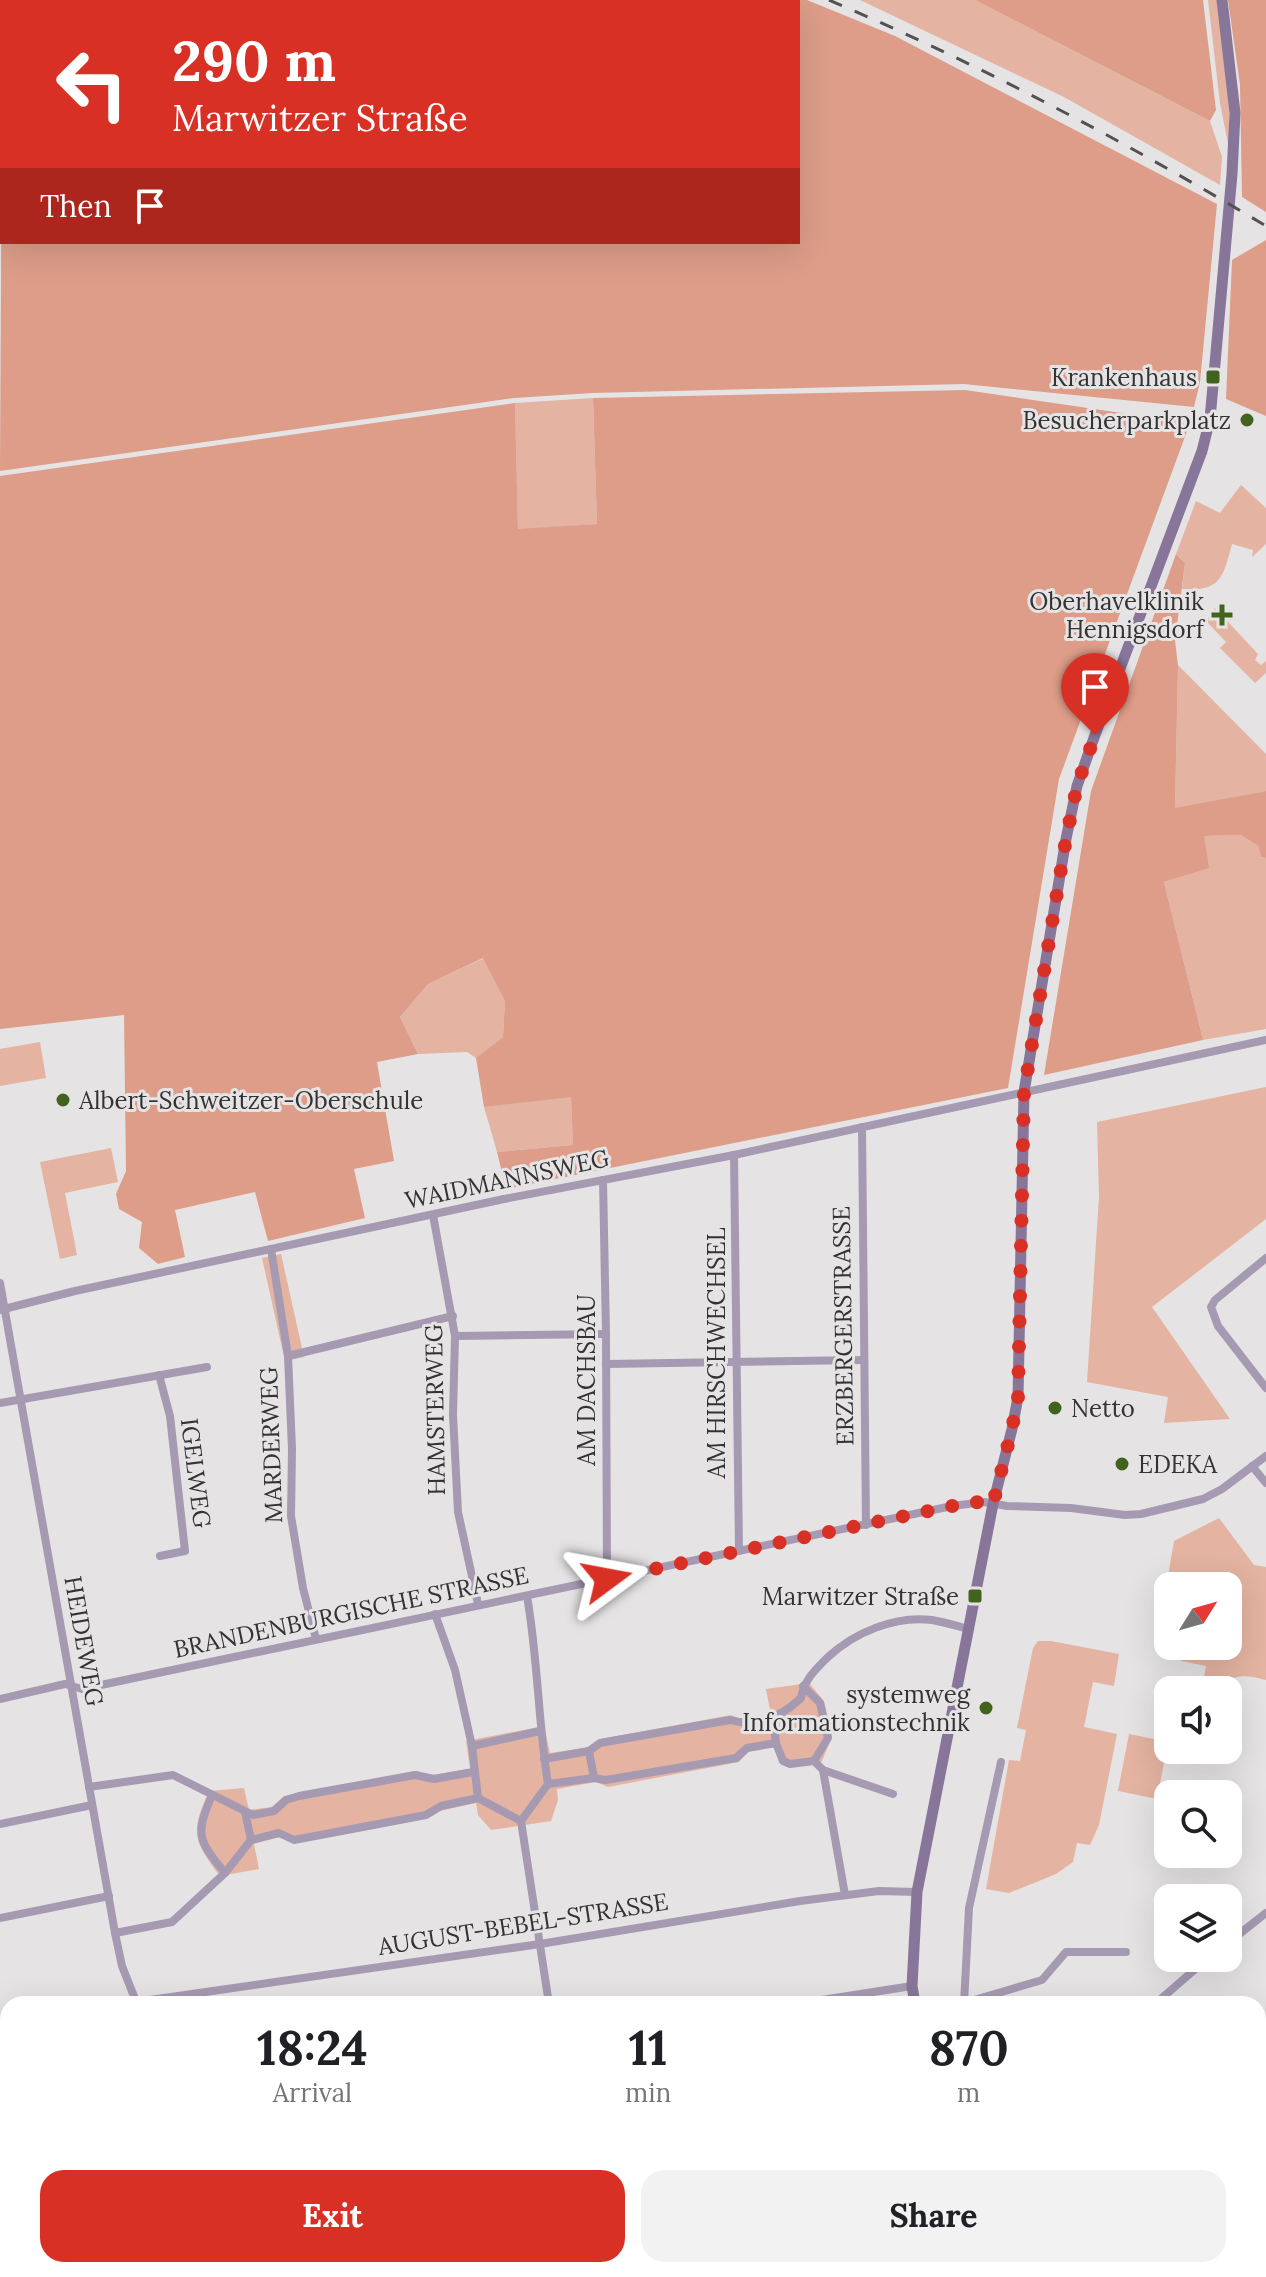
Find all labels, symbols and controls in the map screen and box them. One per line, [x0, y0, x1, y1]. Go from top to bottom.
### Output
text: 290 m [172, 25, 336, 96]
icon: left [40, 32, 144, 136]
text: Marwitzer Straße [172, 95, 468, 141]
icon: arrive [128, 184, 172, 228]
text: Then [40, 187, 112, 225]
place label: Krankenhaus [1051, 362, 1197, 393]
marker: Krankenhaus [1204, 368, 1222, 386]
place label: Besucherparkplatz [1023, 405, 1231, 436]
marker: Besucherparkplatz [1238, 411, 1256, 429]
place label: Oberhavelklinik Hennigsdorf [1029, 586, 1206, 645]
marker: Oberhavelklinik Hennigsdorf [1211, 604, 1233, 626]
pin [1061, 653, 1129, 735]
icon: arrive [1073, 665, 1117, 709]
place label: Albert-Schweitzer-Oberschule [78, 1085, 423, 1116]
marker: Albert-Schweitzer-Oberschule [54, 1091, 72, 1109]
street label: WAIDMANNSWEG [402, 1142, 612, 1216]
street label: ERZBERGERSTRASSE [825, 1206, 861, 1446]
street label: AM HIRSCHWECHSEL [701, 1227, 732, 1480]
street label: AM DACHSBAU [571, 1294, 602, 1467]
street label: HAMSTERWEG [418, 1324, 452, 1496]
street label: MARDERWEG [253, 1366, 289, 1524]
place label: Netto [1071, 1393, 1135, 1424]
marker: Netto [1046, 1399, 1064, 1417]
street label: IGELWEG [174, 1416, 218, 1530]
place label: EDEKA [1138, 1449, 1218, 1480]
marker: EDEKA [1113, 1455, 1131, 1473]
position arrow [565, 1537, 649, 1621]
street label: BRANDENBURGISCHE STRASSE [171, 1559, 531, 1665]
north arrow [1154, 1572, 1242, 1660]
map controls [1154, 1572, 1242, 1972]
street label: HEIDEWEG [57, 1574, 111, 1708]
place label: Marwitzer Straße [762, 1581, 959, 1612]
marker: Marwitzer Straße [966, 1587, 984, 1605]
button: sound [1154, 1676, 1242, 1764]
place label: systemweg Informationstechnik [742, 1679, 971, 1738]
marker: systemweg Informationstechnik [977, 1699, 995, 1717]
button: search [1154, 1780, 1242, 1868]
button: layers [1154, 1884, 1242, 1972]
street label: AUGUST-BEBEL-STRASSE [375, 1886, 670, 1962]
text: 18:24 [257, 2017, 368, 2078]
text: 11 [629, 2017, 668, 2078]
text: 870 [928, 2017, 1009, 2078]
text: Arrival [273, 2076, 352, 2109]
text: min [625, 2076, 671, 2109]
text: m [957, 2076, 980, 2109]
button: Exit [40, 2170, 625, 2262]
button: Share [641, 2170, 1226, 2262]

